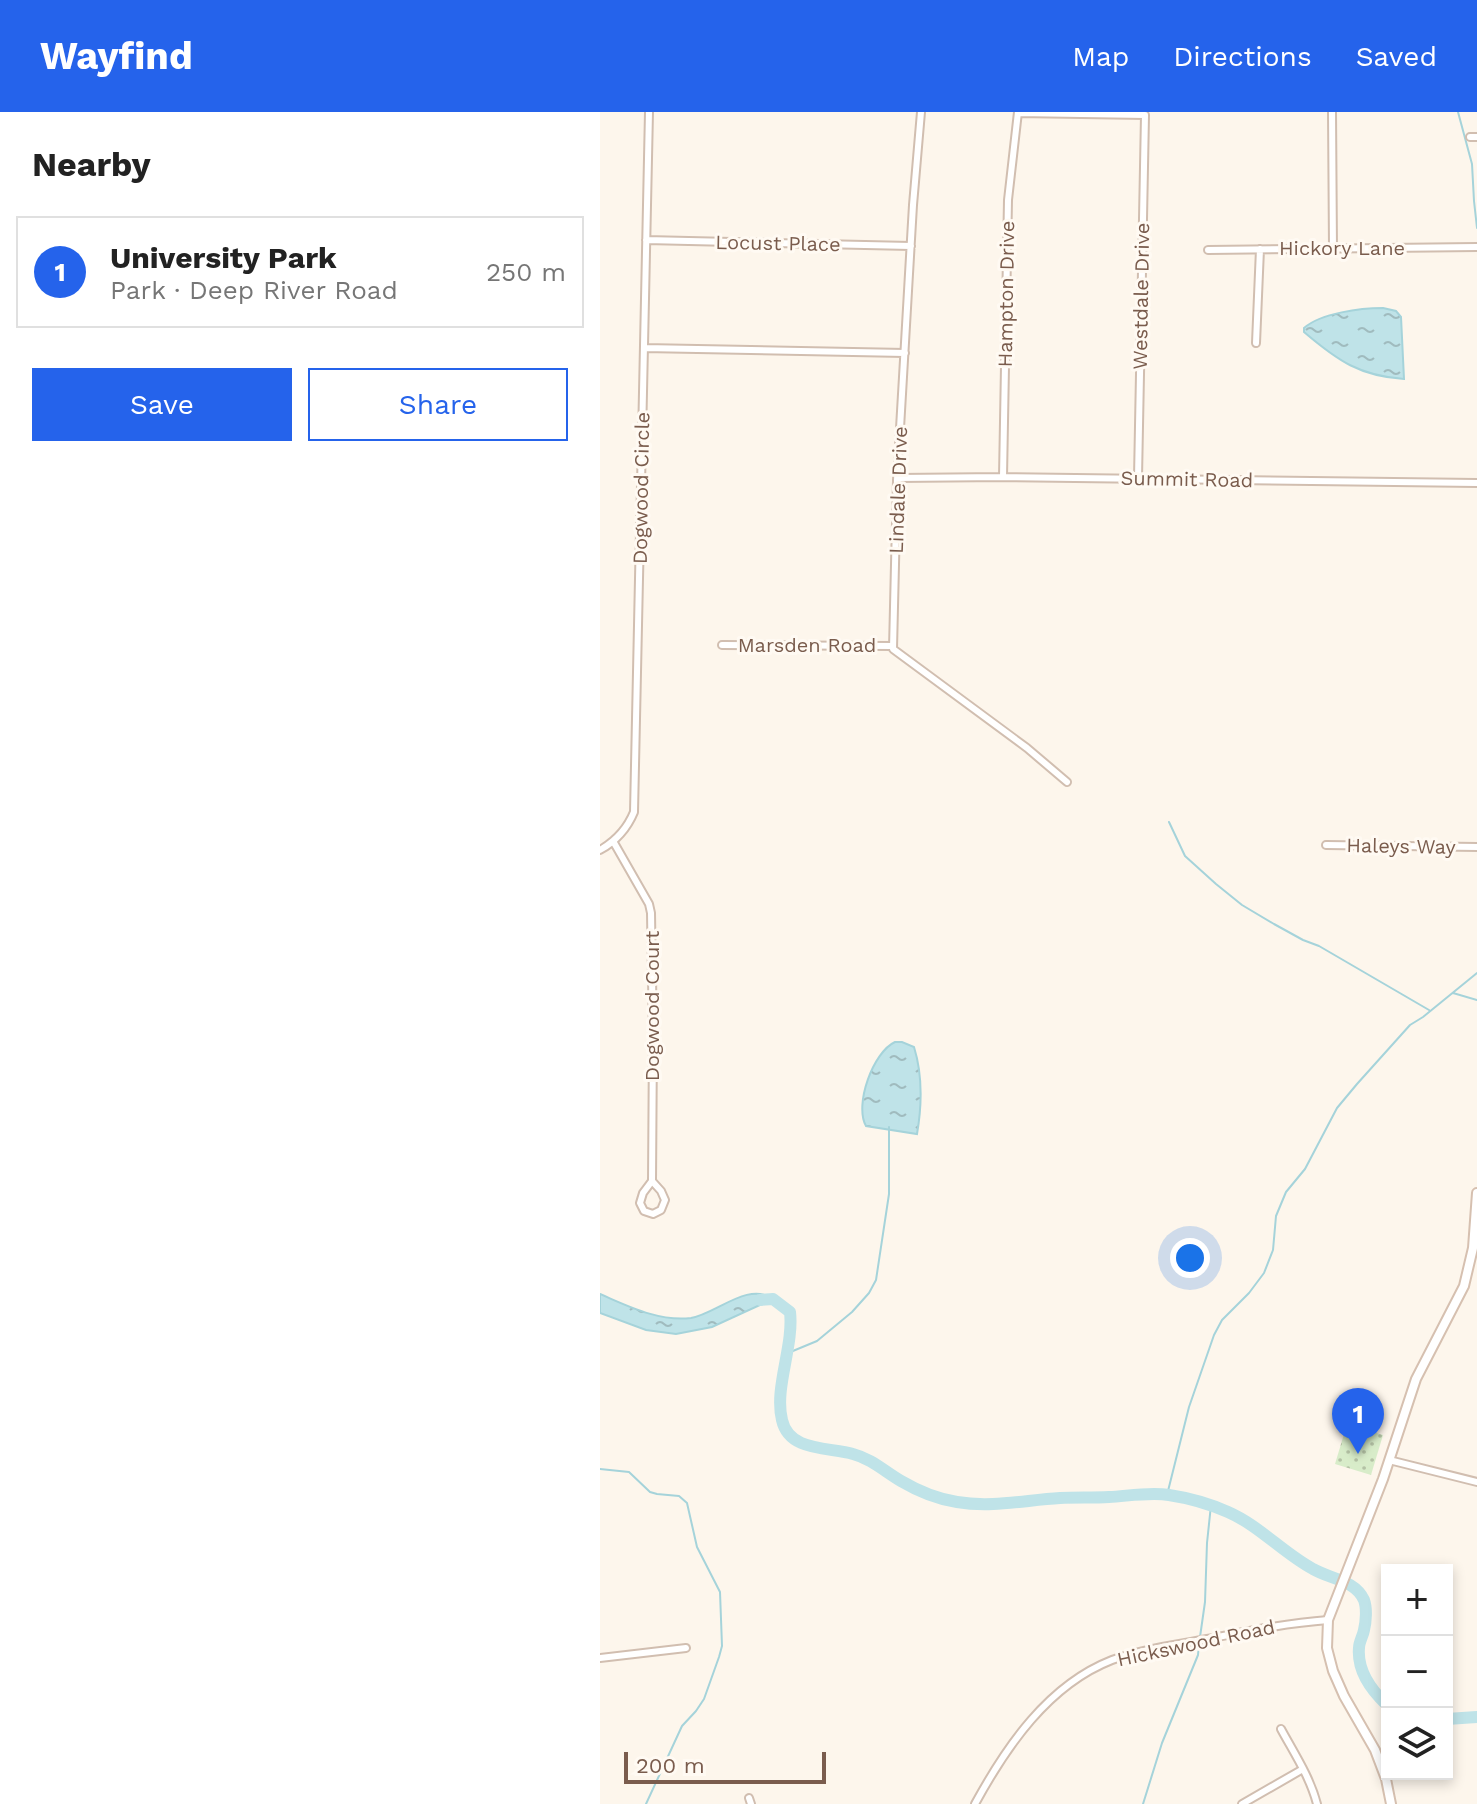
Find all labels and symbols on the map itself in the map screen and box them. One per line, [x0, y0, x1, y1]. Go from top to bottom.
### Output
street label: Hampton Drive [993, 220, 1019, 368]
street label: Westdale Drive [1128, 222, 1154, 370]
street label: Locust Place [715, 230, 841, 256]
street label: Hickory Lane [1279, 236, 1405, 260]
street label: Dogwood Circle [628, 412, 654, 564]
street label: Lindale Drive [884, 426, 912, 554]
street label: Summit Road [1121, 466, 1253, 492]
street label: Marsden Road [738, 633, 876, 657]
street label: Haleys Way [1346, 833, 1457, 859]
street label: Dogwood Court [640, 930, 664, 1081]
your location [1170, 1238, 1210, 1278]
pin: 1 [1332, 1388, 1384, 1454]
street label: Hickswood Road [1115, 1615, 1277, 1671]
scale bar [624, 1748, 826, 1784]

